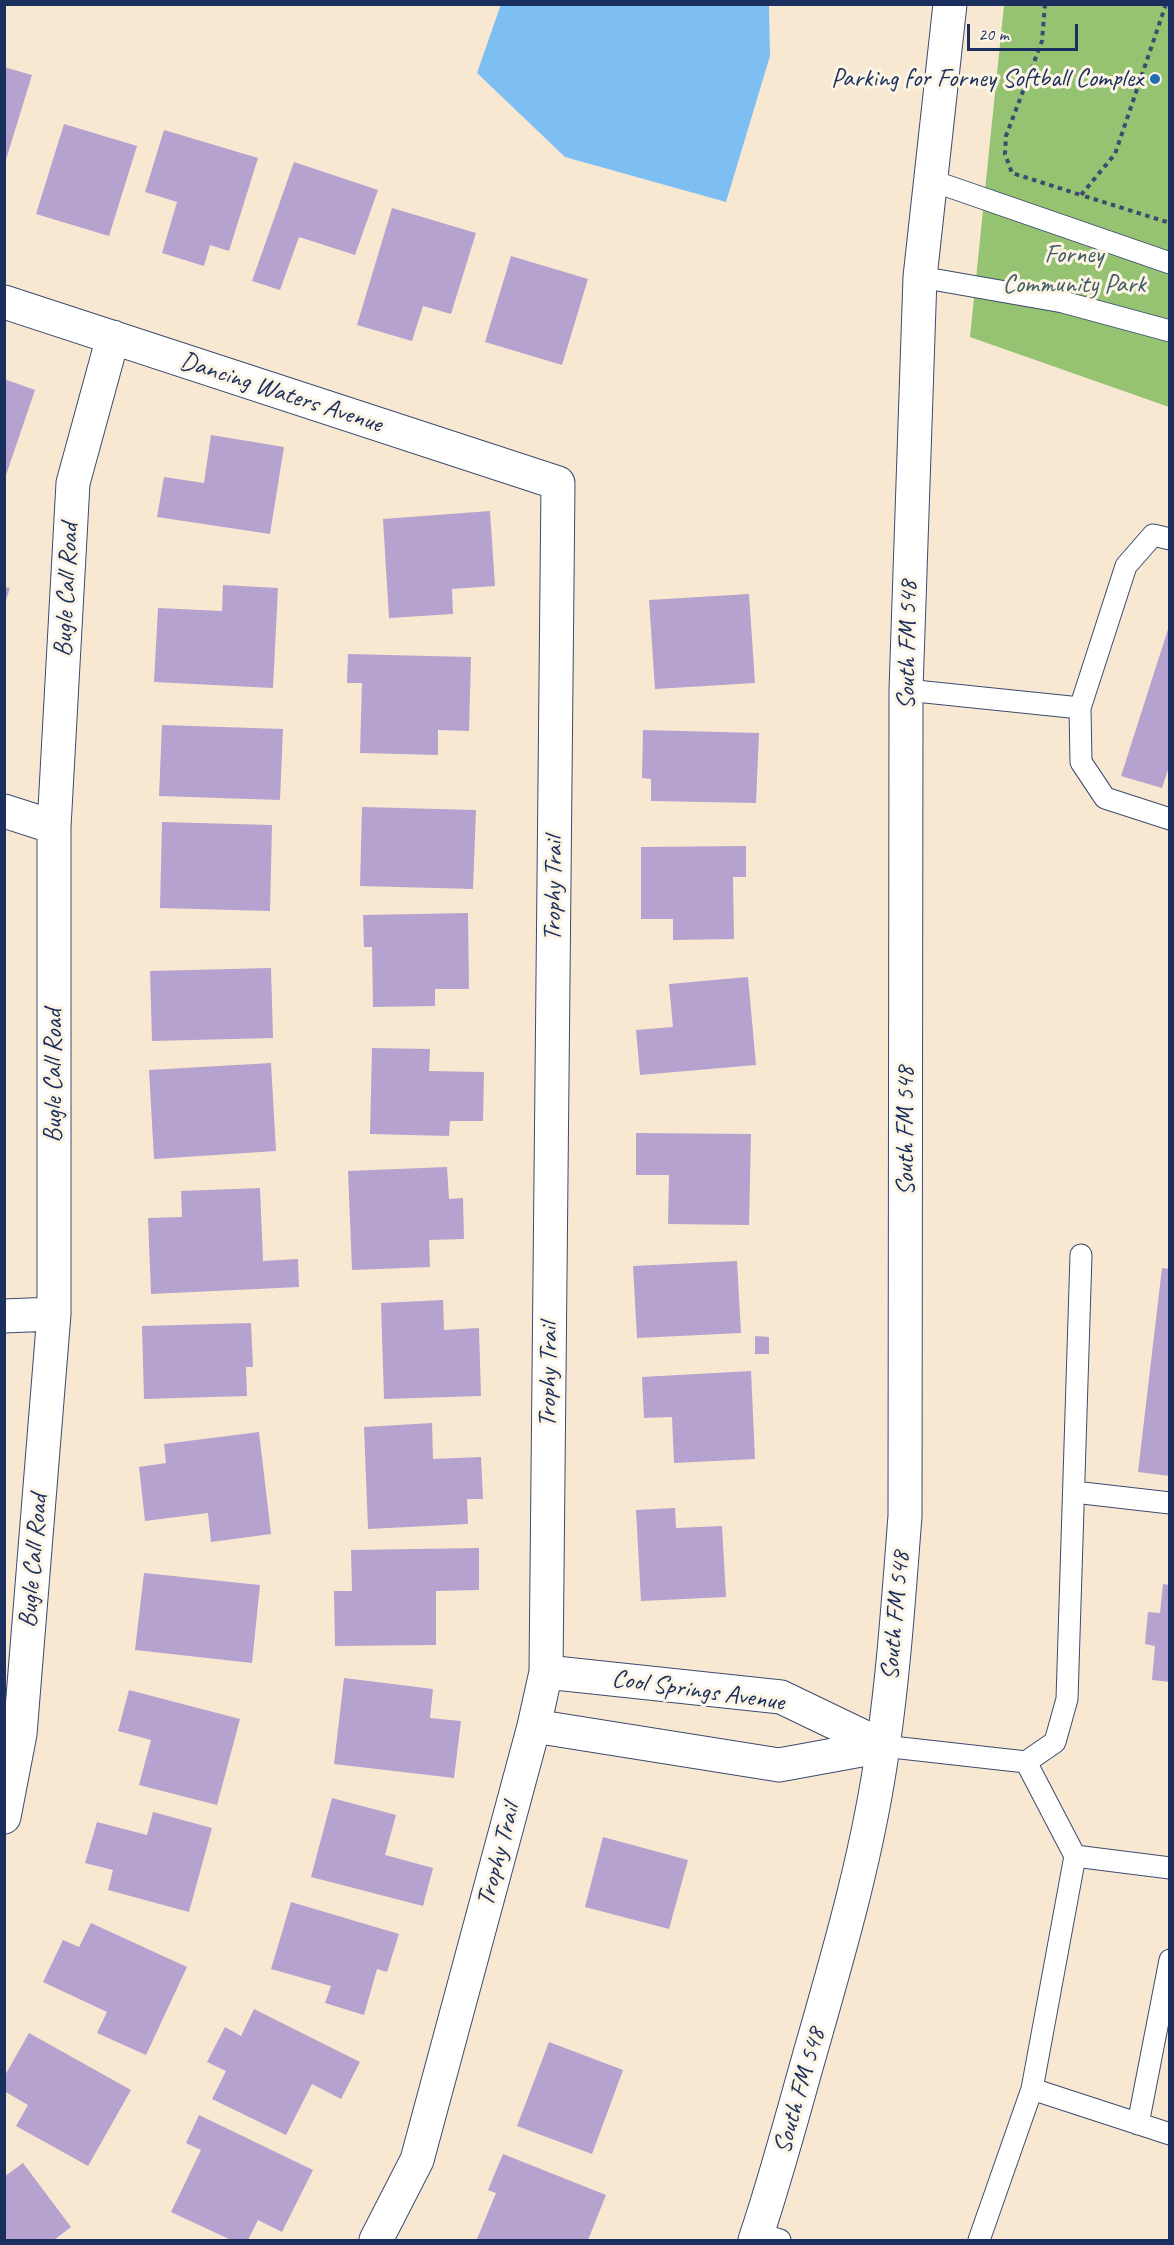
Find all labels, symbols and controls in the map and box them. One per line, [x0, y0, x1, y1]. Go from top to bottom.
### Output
scale bar [970, 12, 1081, 50]
text: 20 m [978, 23, 1009, 45]
place label: Parking for Forney Softball Complex [831, 63, 1143, 95]
marker: Parking for Forney Softball Complex [1148, 72, 1162, 86]
park label: Forney Community Park [1002, 239, 1146, 300]
street label: Dancing Waters Avenue [176, 346, 386, 440]
street label: Bugle Call Road [48, 522, 86, 658]
street label: South FM 548 [891, 580, 925, 710]
street label: Trophy Trail [537, 836, 571, 942]
street label: Bugle Call Road [38, 1009, 70, 1143]
street label: South FM 548 [890, 1066, 922, 1196]
street label: Trophy Trail [532, 1322, 566, 1428]
street label: Bugle Call Road [13, 1493, 55, 1629]
street label: South FM 548 [875, 1550, 917, 1682]
street label: Cool Springs Avenue [610, 1663, 786, 1719]
street label: Trophy Trail [470, 1800, 528, 1910]
street label: South FM 548 [767, 2025, 833, 2157]

